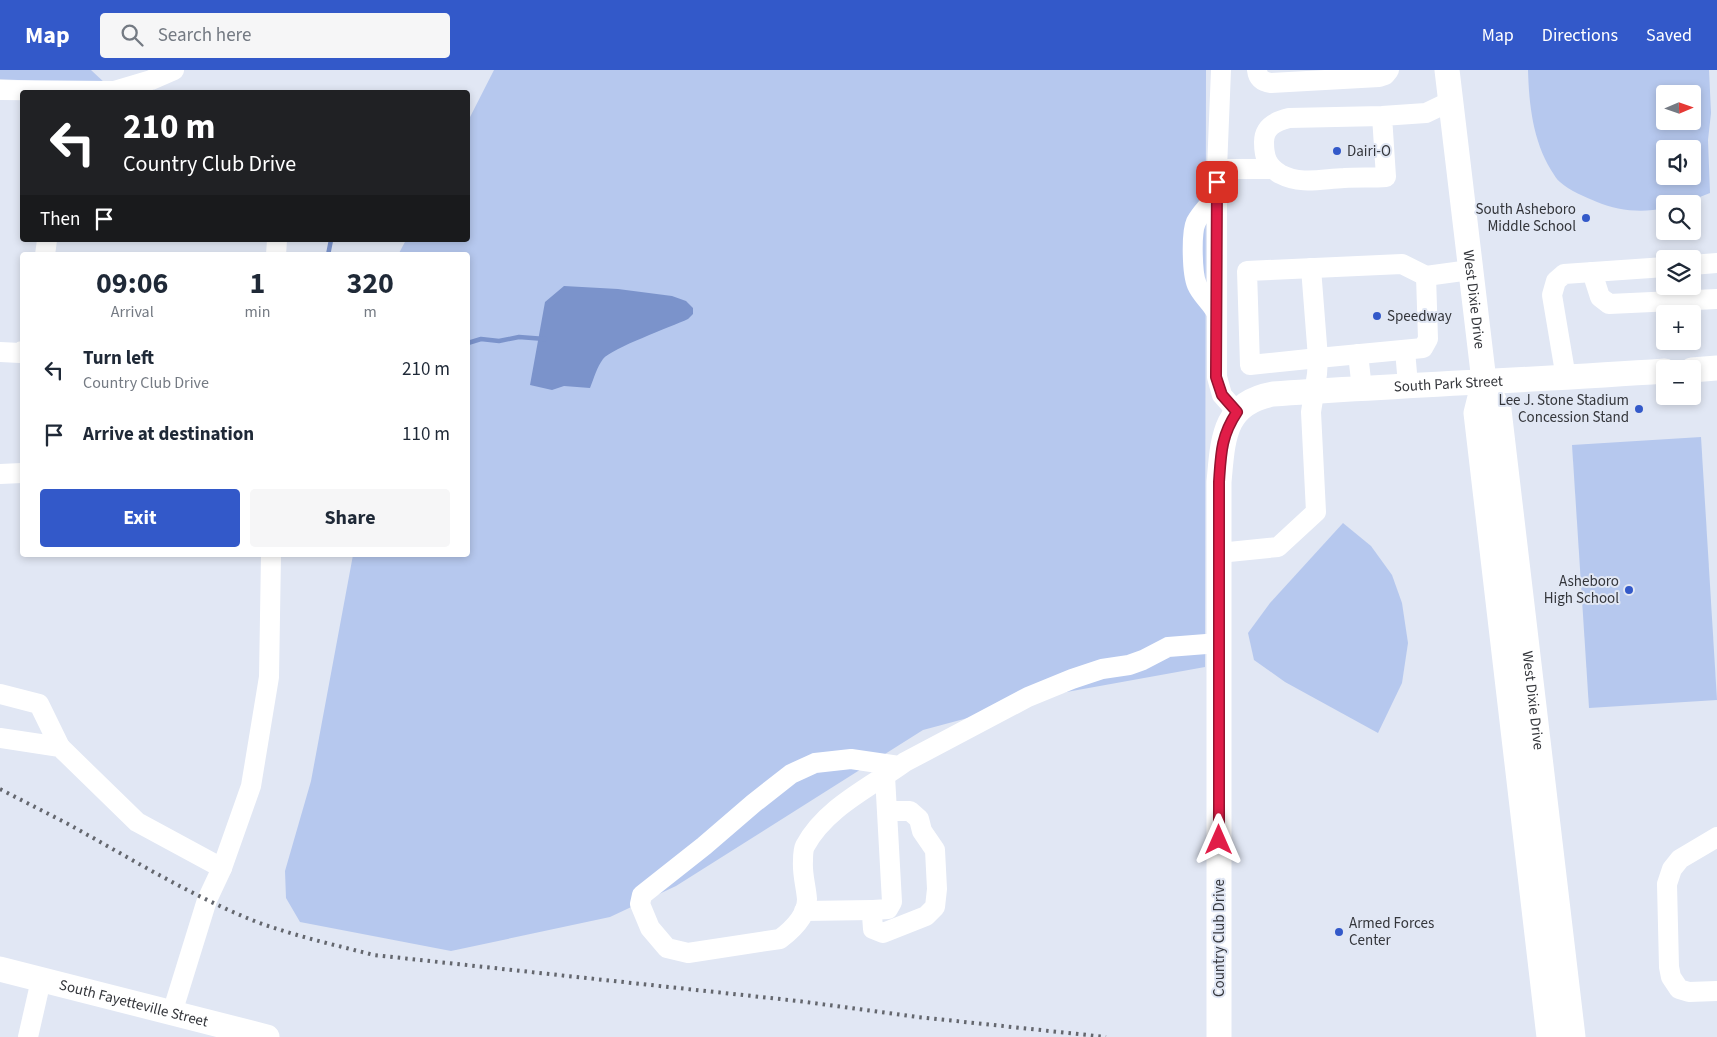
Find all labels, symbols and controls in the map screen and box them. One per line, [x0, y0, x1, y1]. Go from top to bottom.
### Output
search box [100, 13, 450, 58]
text: Map [25, 18, 70, 53]
icon: search [118, 21, 146, 49]
text: Search here [158, 22, 251, 49]
text: Map [1482, 23, 1514, 48]
text: Directions [1542, 23, 1618, 48]
text: Saved [1646, 23, 1692, 48]
north arrow [1656, 85, 1701, 130]
map controls [1656, 85, 1701, 405]
text: 210 m [123, 102, 215, 152]
icon: left [40, 110, 105, 175]
button: sound [1656, 140, 1701, 185]
place label: Dairi-O [1347, 141, 1391, 162]
marker: Dairi-O [1331, 145, 1343, 157]
text: Country Club Drive [123, 148, 296, 180]
pin [1196, 161, 1238, 203]
icon: arrive [1203, 168, 1231, 196]
button: search [1656, 195, 1701, 240]
place label: South Asheboro Middle School [1475, 199, 1576, 237]
icon: arrive [90, 205, 118, 233]
text: Then [40, 206, 80, 233]
marker: South Asheboro Middle School [1580, 212, 1592, 224]
street label: West Dixie Drive [1458, 249, 1491, 350]
button: layers [1656, 250, 1701, 295]
text: 09:06 [96, 262, 168, 305]
text: 1 [249, 262, 265, 305]
text: 320 [346, 262, 394, 305]
text: Arrival [111, 301, 154, 323]
text: min [244, 301, 270, 323]
text: m [364, 301, 377, 323]
button: + [1656, 305, 1701, 350]
place label: Speedway [1387, 306, 1452, 327]
marker: Speedway [1371, 310, 1383, 322]
text: Turn left [83, 345, 154, 372]
icon: left [40, 356, 68, 384]
text: 210 m [402, 356, 450, 383]
button: − [1656, 360, 1701, 405]
street label: South Park Street [1393, 370, 1503, 397]
text: Country Club Drive [83, 372, 209, 394]
place label: Lee J. Stone Stadium Concession Stand [1499, 390, 1629, 428]
marker: Lee J. Stone Stadium Concession Stand [1633, 403, 1645, 415]
icon: arrive [40, 421, 68, 449]
text: Arrive at destination [83, 421, 254, 448]
text: 110 m [402, 421, 450, 448]
button: Exit [40, 489, 240, 547]
button: Share [250, 489, 450, 547]
place label: Asheboro High School [1544, 571, 1619, 609]
marker: Asheboro High School [1623, 584, 1635, 596]
street label: West Dixie Drive [1517, 650, 1550, 751]
position arrow [1192, 813, 1244, 865]
street label: Country Club Drive [1209, 879, 1230, 997]
place label: Armed Forces Center [1349, 913, 1434, 951]
marker: Armed Forces Center [1333, 926, 1345, 938]
street label: South Fayetteville Street [57, 974, 210, 1032]

